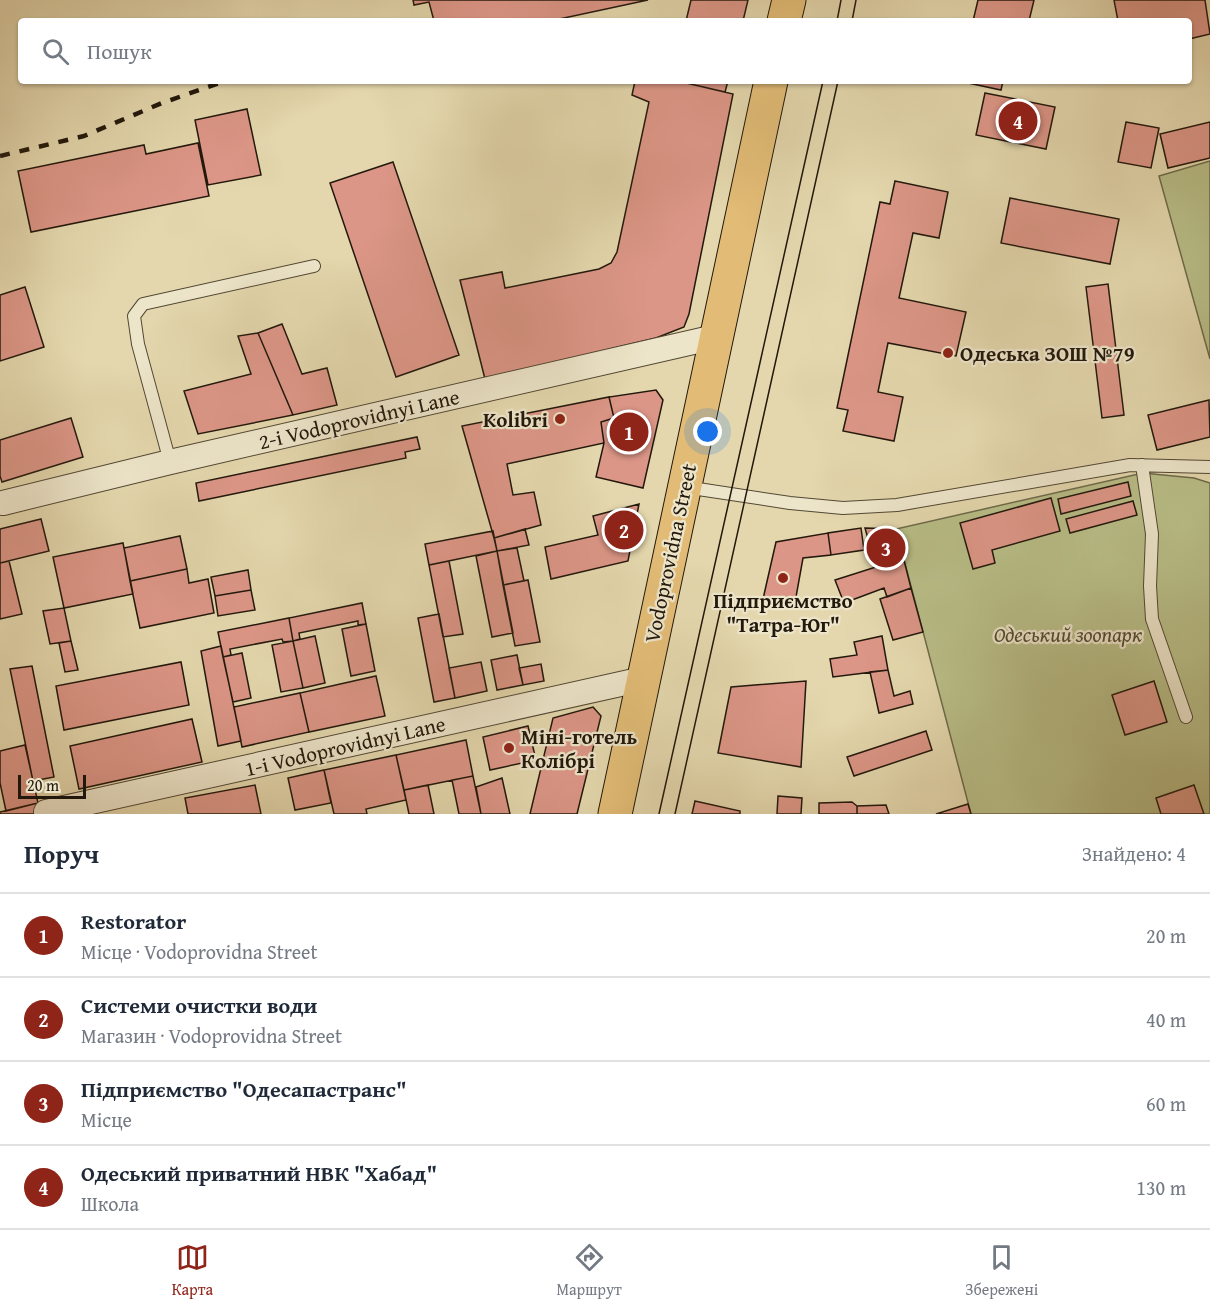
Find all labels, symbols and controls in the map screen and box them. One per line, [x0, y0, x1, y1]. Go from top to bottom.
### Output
search box [18, 18, 1192, 84]
icon: search [39, 35, 72, 68]
text: Пошук [87, 35, 152, 67]
pin: 4 [998, 98, 1038, 144]
place label: Одеська ЗОШ №79 [960, 338, 1135, 369]
marker: Одеська ЗОШ №79 [941, 346, 955, 360]
street label: 2-i Vodoprovidnyi Lane [256, 381, 463, 457]
place label: Kolibri [483, 404, 548, 435]
pin: 1 [610, 410, 648, 454]
marker: Kolibri [553, 412, 567, 426]
your location [693, 417, 722, 446]
street label: Vodoprovidna Street [636, 460, 704, 645]
pin: 2 [604, 508, 644, 552]
pin: 3 [866, 526, 906, 570]
marker: Підприємство "Татра-Юг" [776, 571, 790, 585]
place label: Підприємство "Татра-Юг" [713, 585, 853, 640]
park label: Одеський зоопарк [994, 619, 1142, 650]
street label: 1-i Vodoprovidnyi Lane [242, 708, 449, 784]
place label: Міні-готель Колібрі [521, 721, 638, 776]
marker: Міні-готель Колібрі [502, 741, 516, 755]
scale bar [18, 772, 86, 800]
text: 20 m [27, 773, 59, 797]
text: Поруч [24, 834, 99, 873]
text: Знайдено: 4 [1082, 839, 1186, 868]
text: Restorator [81, 905, 186, 937]
text: 1 [38, 921, 49, 950]
text: 20 m [1146, 921, 1186, 950]
text: Місце · Vodoprovidna Street [81, 937, 318, 966]
text: Системи очистки води [81, 989, 317, 1021]
text: 2 [38, 1005, 49, 1034]
text: 40 m [1146, 1005, 1186, 1034]
text: Магазин · Vodoprovidna Street [81, 1021, 342, 1050]
text: Підприємство "Одесапастранс" [81, 1073, 407, 1105]
text: 3 [38, 1089, 49, 1118]
text: 60 m [1146, 1089, 1186, 1118]
text: Місце [81, 1105, 132, 1134]
text: Одеський приватний НВК "Хабад" [81, 1157, 437, 1189]
text: 4 [38, 1173, 49, 1202]
text: 130 m [1136, 1173, 1186, 1202]
text: Школа [81, 1189, 139, 1218]
tab: Карта [172, 1241, 213, 1301]
tab: Маршрут [556, 1241, 622, 1301]
tab: Збережені [965, 1241, 1038, 1301]

